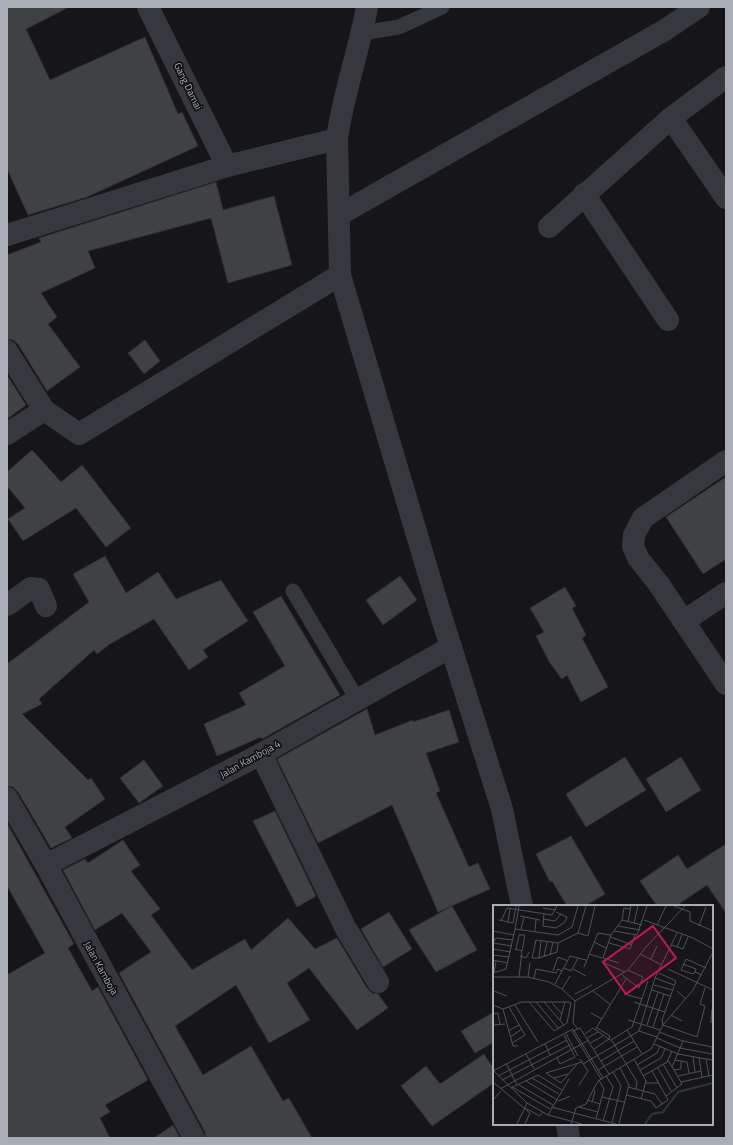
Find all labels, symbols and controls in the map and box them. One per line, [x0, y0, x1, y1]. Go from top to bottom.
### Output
street label: Gang Damai [170, 60, 206, 112]
street label: Jalan Kamboja 4 [217, 736, 283, 782]
inset map [493, 905, 713, 1125]
street label: Jalan Kamboja [80, 938, 122, 998]

